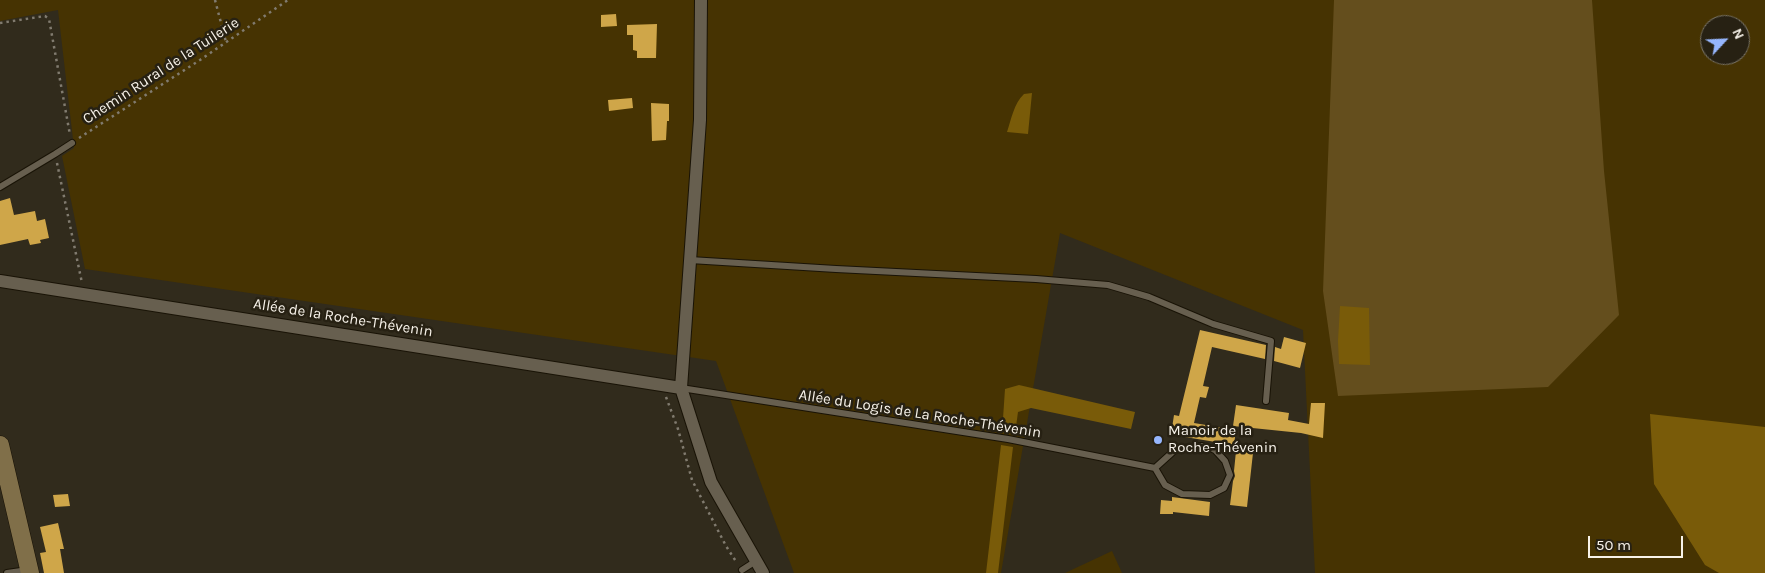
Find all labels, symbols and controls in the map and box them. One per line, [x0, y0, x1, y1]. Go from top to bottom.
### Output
street label: Chemin Rural de la Tuilerie [80, 14, 242, 128]
north arrow [1700, 15, 1750, 65]
text: N [1728, 26, 1748, 42]
street label: Allée de la Roche-Thévenin [252, 295, 434, 341]
street label: Allée du Logis de La Roche-Thévenin [797, 386, 1043, 442]
place label: Manoir de la Roche-Thévenin [1168, 422, 1277, 457]
marker: Manoir de la Roche-Thévenin [1152, 434, 1164, 446]
scale bar [1590, 526, 1685, 558]
text: 50 m [1596, 536, 1631, 554]

